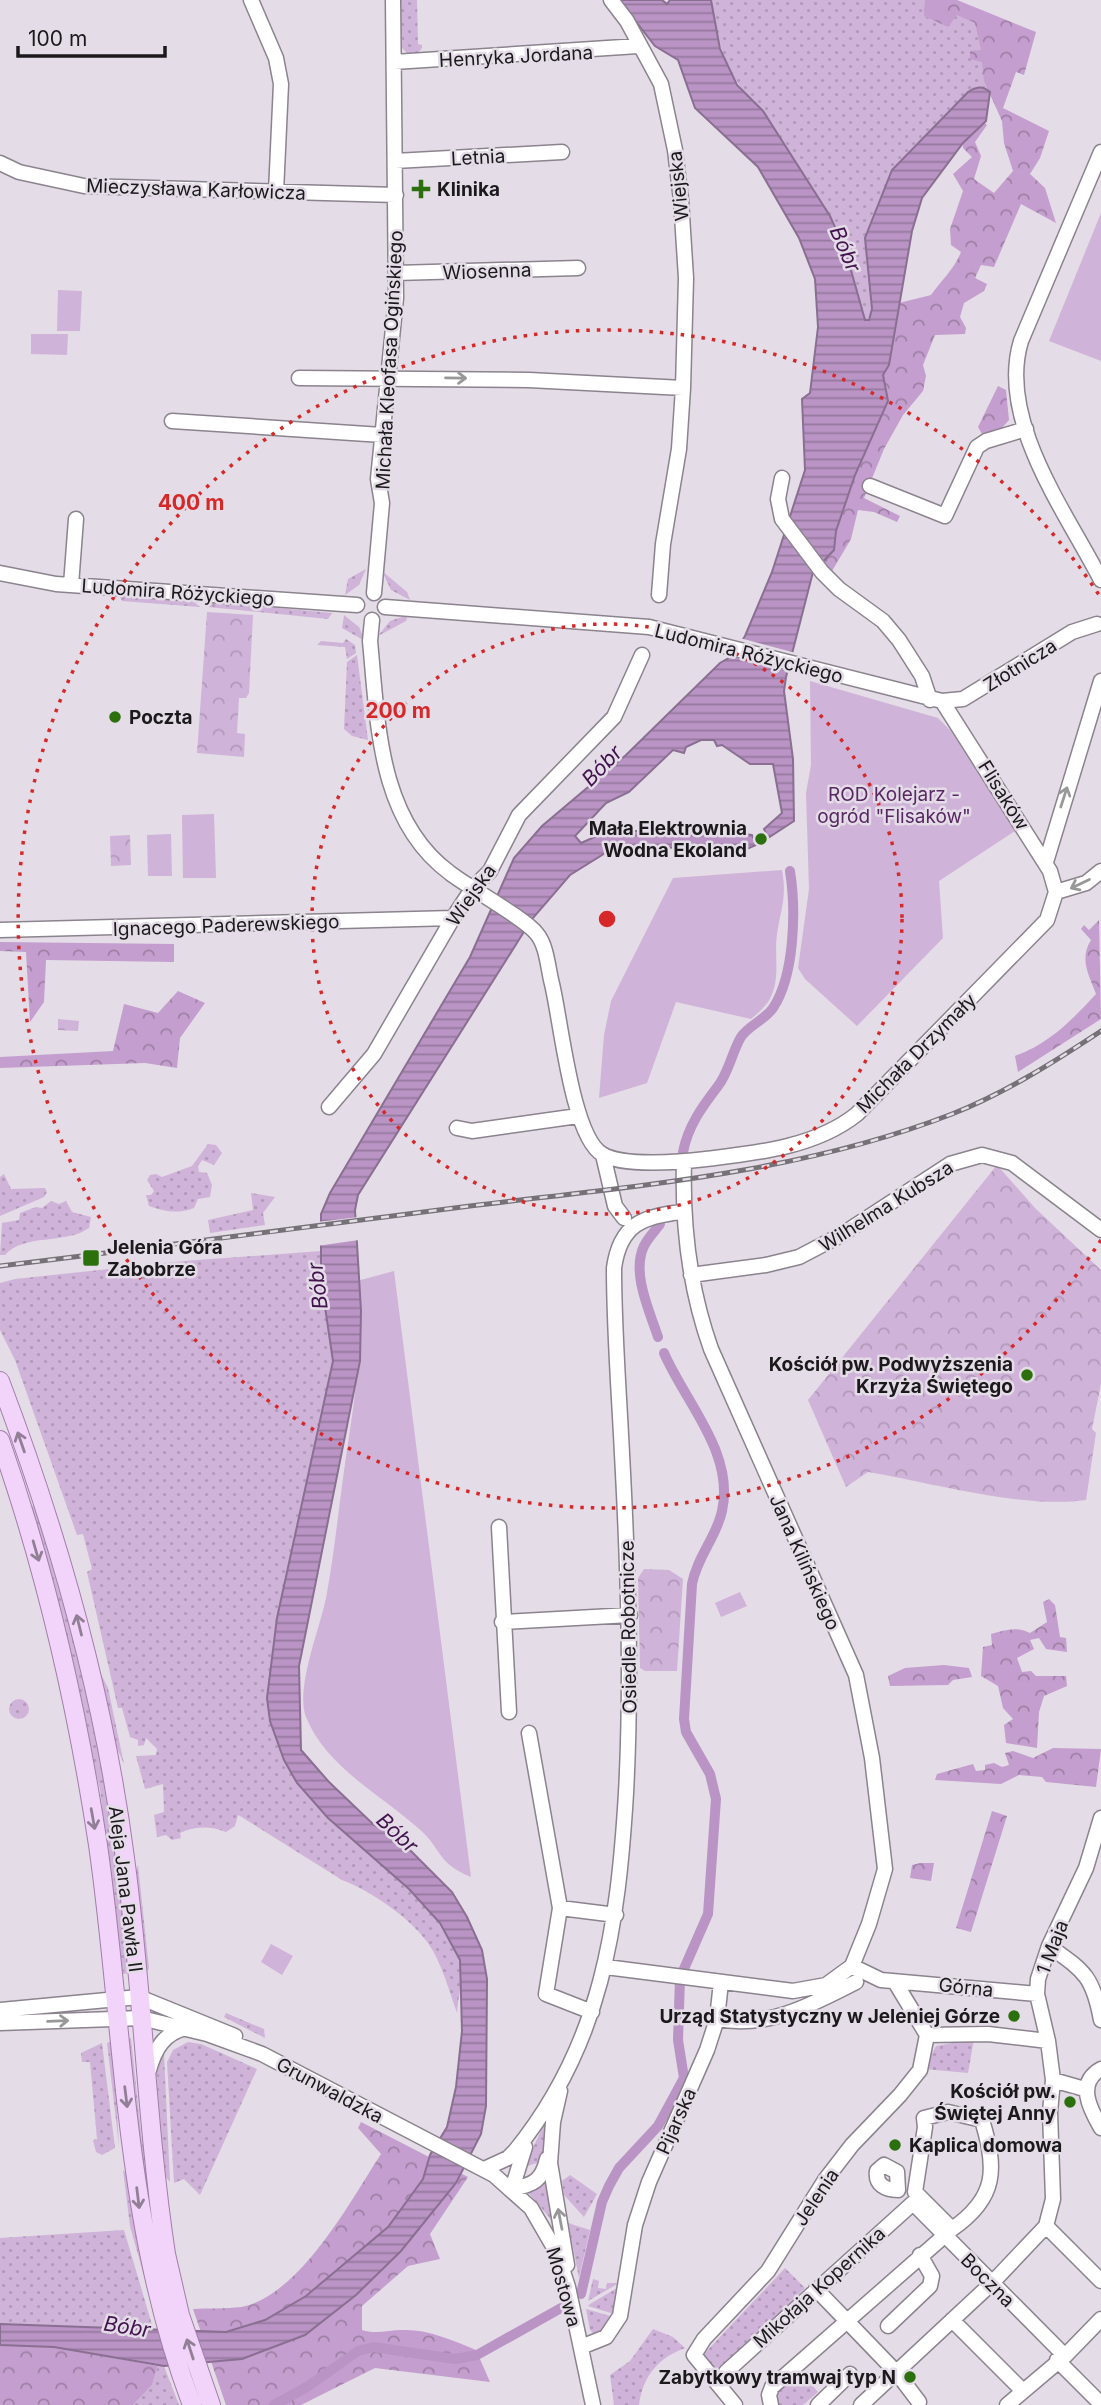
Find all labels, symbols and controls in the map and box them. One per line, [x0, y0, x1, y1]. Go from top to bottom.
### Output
scale bar [18, 14, 164, 58]
text: 100 m [28, 26, 87, 51]
street label: Henryka Jordana [438, 41, 594, 72]
street label: Letnia [450, 145, 506, 170]
street label: Wiejska [663, 150, 694, 222]
street label: Mieczysława Karłowicza [86, 174, 306, 205]
place label: Klinika [437, 178, 500, 201]
marker: Klinika [411, 179, 431, 199]
water label: Bóbr [825, 222, 867, 276]
street label: Michała Kleofasa Ogińskiego [371, 230, 408, 490]
street label: Wiosenna [442, 258, 532, 285]
one-way arrow [444, 371, 467, 385]
text: 400 m [158, 490, 224, 515]
street label: Ludomira Różyckiego [81, 574, 275, 611]
street label: Ludomira Różyckiego [652, 619, 845, 688]
street label: Złotnicza [980, 634, 1061, 697]
text: 200 m [365, 698, 431, 723]
place label: Poczta [129, 706, 193, 729]
marker: Poczta [107, 709, 123, 725]
water label: Bóbr [576, 739, 628, 791]
street label: Flisaków [973, 756, 1034, 834]
park label: ROD Kolejarz - ogród "Flisaków" [817, 783, 971, 828]
one-way arrow [1059, 786, 1071, 808]
place label: Mała Elektrownia Wodna Ekoland [589, 817, 747, 862]
marker: Mała Elektrownia Wodna Ekoland [753, 831, 769, 847]
street label: Wiejska [442, 860, 501, 931]
one-way arrow [1070, 878, 1091, 892]
centre of rings [595, 907, 619, 931]
street label: Ignacego Paderewskiego [112, 910, 340, 941]
street label: Michała Drzymały [852, 988, 981, 1118]
street label: Wilhelma Kubsza [815, 1156, 958, 1257]
place label: Jelenia Góra Zabobrze [107, 1236, 223, 1281]
marker: Jelenia Góra Zabobrze [81, 1248, 101, 1268]
water label: Bóbr [302, 1260, 333, 1311]
place label: Kościół pw. Podwyższenia Krzyża Świętego [769, 1353, 1013, 1398]
marker: Kościół pw. Podwyższenia Krzyża Świętego [1019, 1367, 1035, 1383]
one-way arrow [14, 1431, 27, 1453]
street label: Jana Kilińskiego [764, 1491, 845, 1634]
one-way arrow [30, 1540, 43, 1562]
street label: Osiedle Robotnicze [615, 1540, 642, 1714]
one-way arrow [72, 1614, 85, 1637]
street label: Aleja Jana Pawła II [104, 1805, 147, 1974]
one-way arrow [87, 1807, 100, 1830]
water label: Bóbr [372, 1807, 424, 1859]
street label: 1 Maja [1032, 1917, 1073, 1978]
street label: Górna [937, 1973, 994, 2002]
place label: Urząd Statystyczny w Jeleniej Górze [659, 2005, 1000, 2028]
marker: Urząd Statystyczny w Jeleniej Górze [1006, 2008, 1022, 2024]
one-way arrow [47, 2015, 70, 2028]
street label: Grunwaldzka [272, 2053, 387, 2128]
place label: Kościół pw. Świętej Anny [934, 2080, 1057, 2125]
street label: Pijarska [652, 2084, 701, 2158]
one-way arrow [120, 2085, 133, 2108]
marker: Kościół pw. Świętej Anny [1062, 2094, 1078, 2110]
place label: Kaplica domowa [909, 2134, 1062, 2157]
marker: Kaplica domowa [887, 2137, 903, 2153]
street label: Jelenia [789, 2164, 844, 2230]
one-way arrow [132, 2186, 145, 2209]
one-way arrow [552, 2208, 566, 2231]
street label: Mikołaja Kopernika [749, 2222, 890, 2353]
street label: Mostowa [541, 2245, 586, 2330]
street label: Boczna [956, 2249, 1019, 2312]
water label: Bóbr [102, 2310, 153, 2343]
one-way arrow [183, 2338, 196, 2360]
place label: Zabytkowy tramwaj typ N [659, 2366, 896, 2389]
marker: Zabytkowy tramwaj typ N [902, 2369, 918, 2385]

